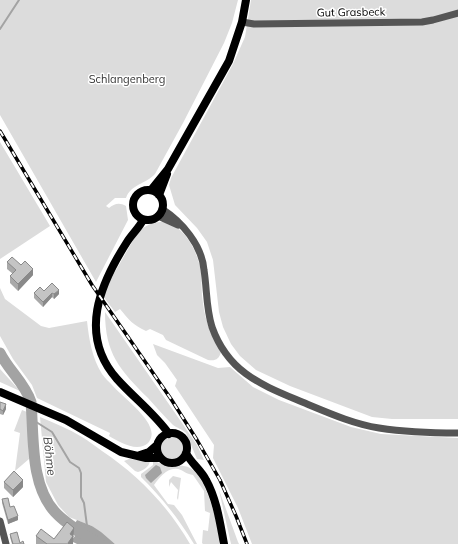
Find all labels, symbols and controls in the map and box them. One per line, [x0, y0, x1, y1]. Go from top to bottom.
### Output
street label: Gut Grasbeck [316, 4, 386, 20]
park label: Schlangenberg [89, 72, 165, 86]
water label: Böhme [40, 436, 60, 477]

